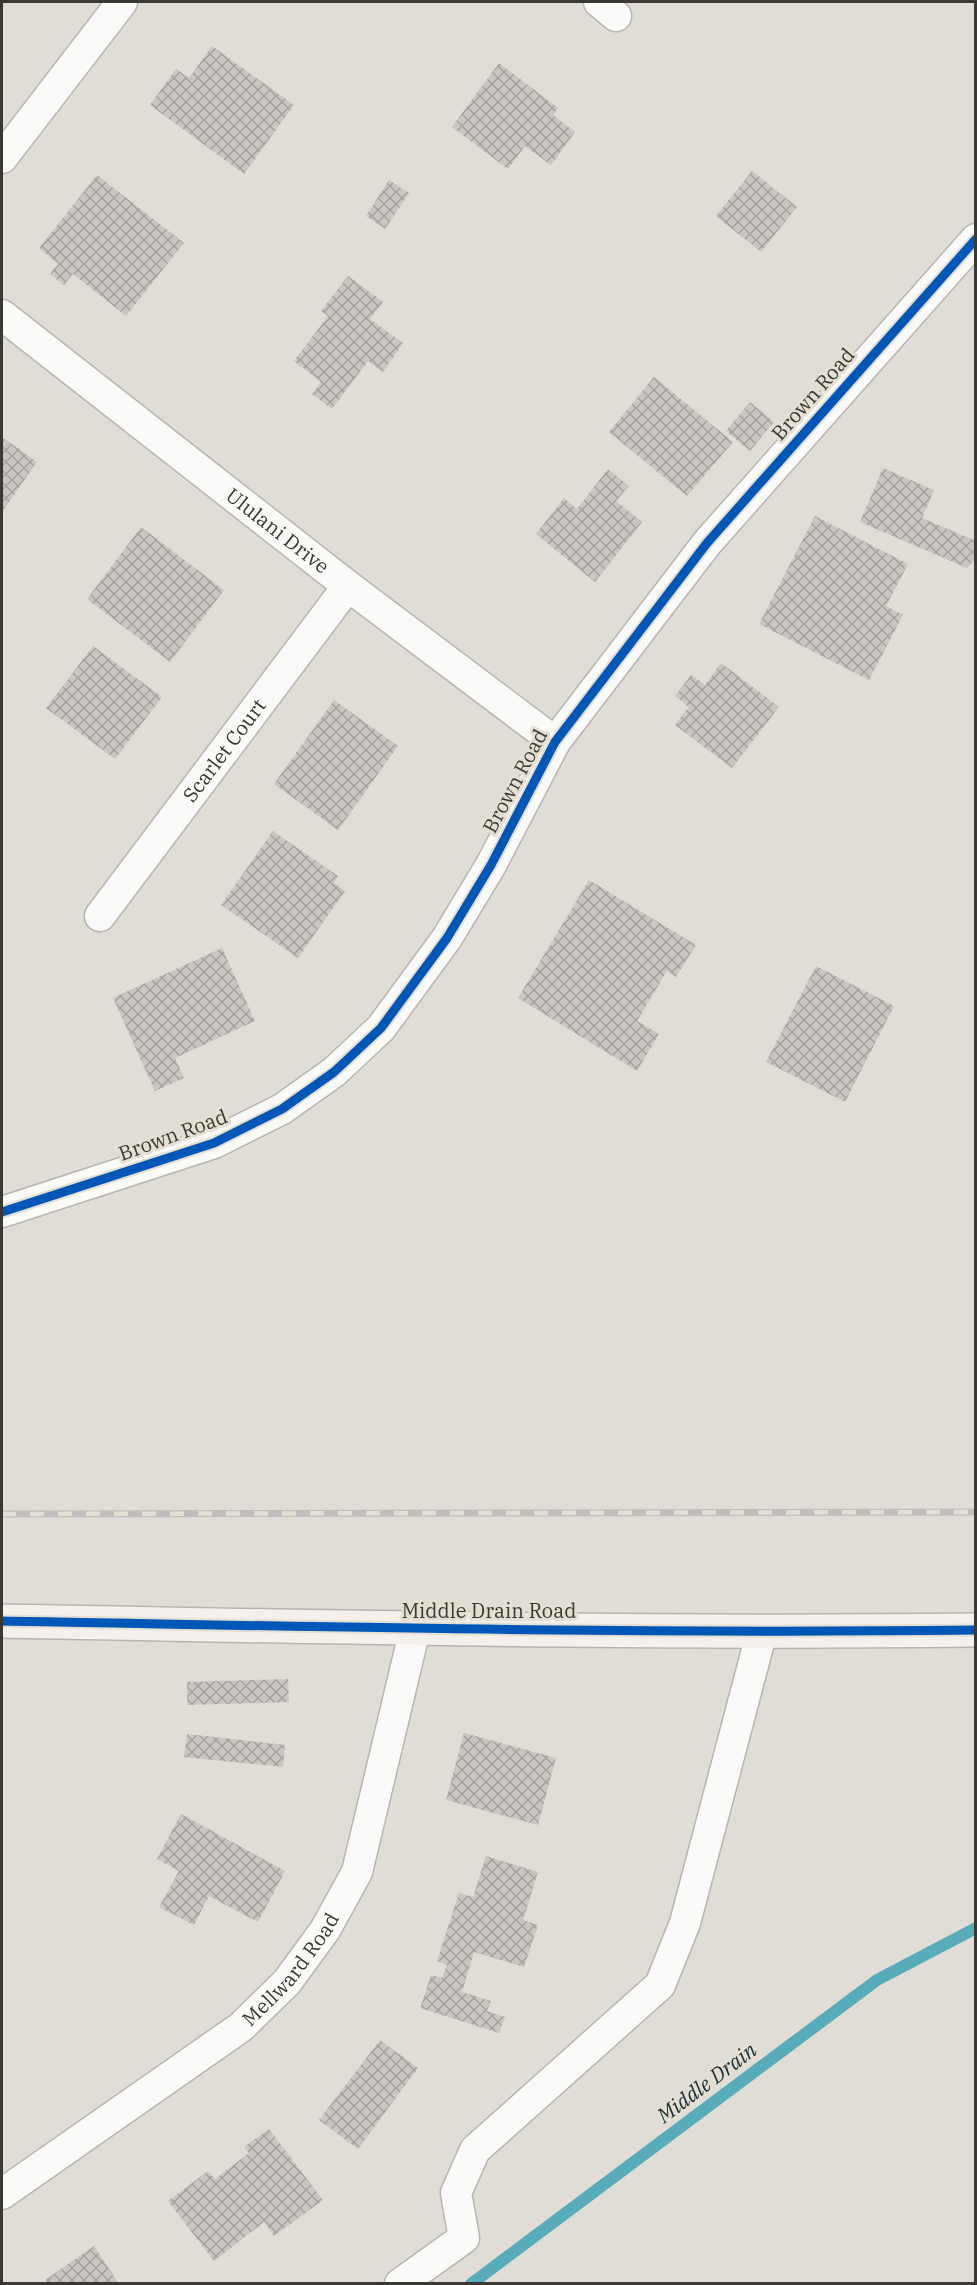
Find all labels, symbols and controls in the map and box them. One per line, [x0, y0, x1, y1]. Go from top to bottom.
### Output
street label: Brown Road [765, 342, 860, 446]
street label: Ululani Drive [221, 481, 335, 579]
street label: Scarlet Court [176, 693, 272, 807]
street label: Brown Road [476, 724, 553, 837]
street label: Brown Road [115, 1102, 231, 1167]
street label: Middle Drain Road [402, 1597, 576, 1624]
street label: Mellward Road [236, 1908, 345, 2032]
water label: Middle Drain [650, 2035, 762, 2129]

